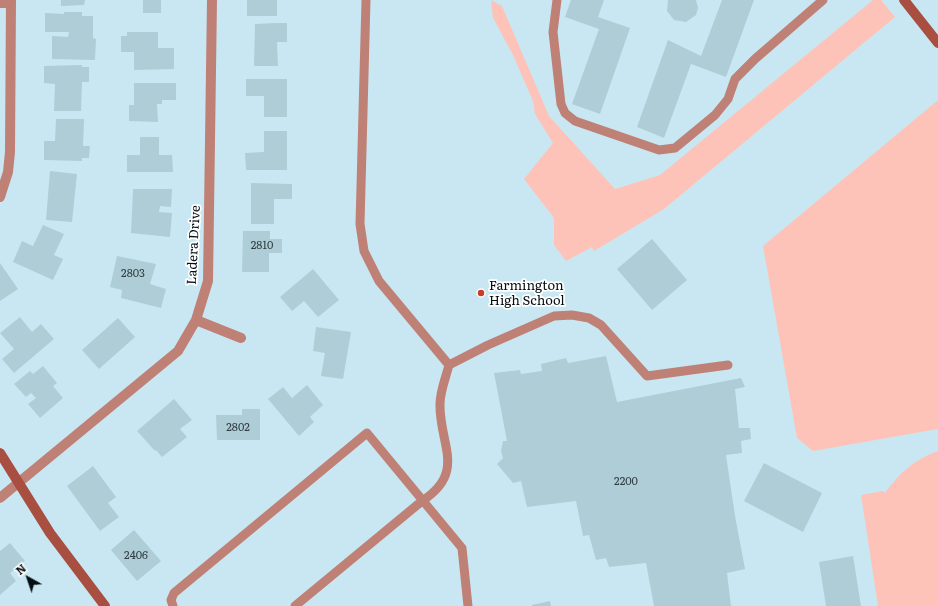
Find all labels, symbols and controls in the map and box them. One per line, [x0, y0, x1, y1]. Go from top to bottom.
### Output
street label: Ladera Drive [184, 205, 204, 285]
house number: 2810 [251, 239, 273, 253]
house number: 2803 [121, 267, 145, 281]
place label: Farmington High School [489, 278, 565, 309]
marker: Farmington High School [476, 288, 486, 298]
house number: 2802 [226, 421, 250, 435]
house number: 2200 [614, 475, 638, 489]
house number: 2406 [124, 549, 148, 563]
north arrow [8, 558, 48, 598]
text: N [12, 560, 29, 578]

